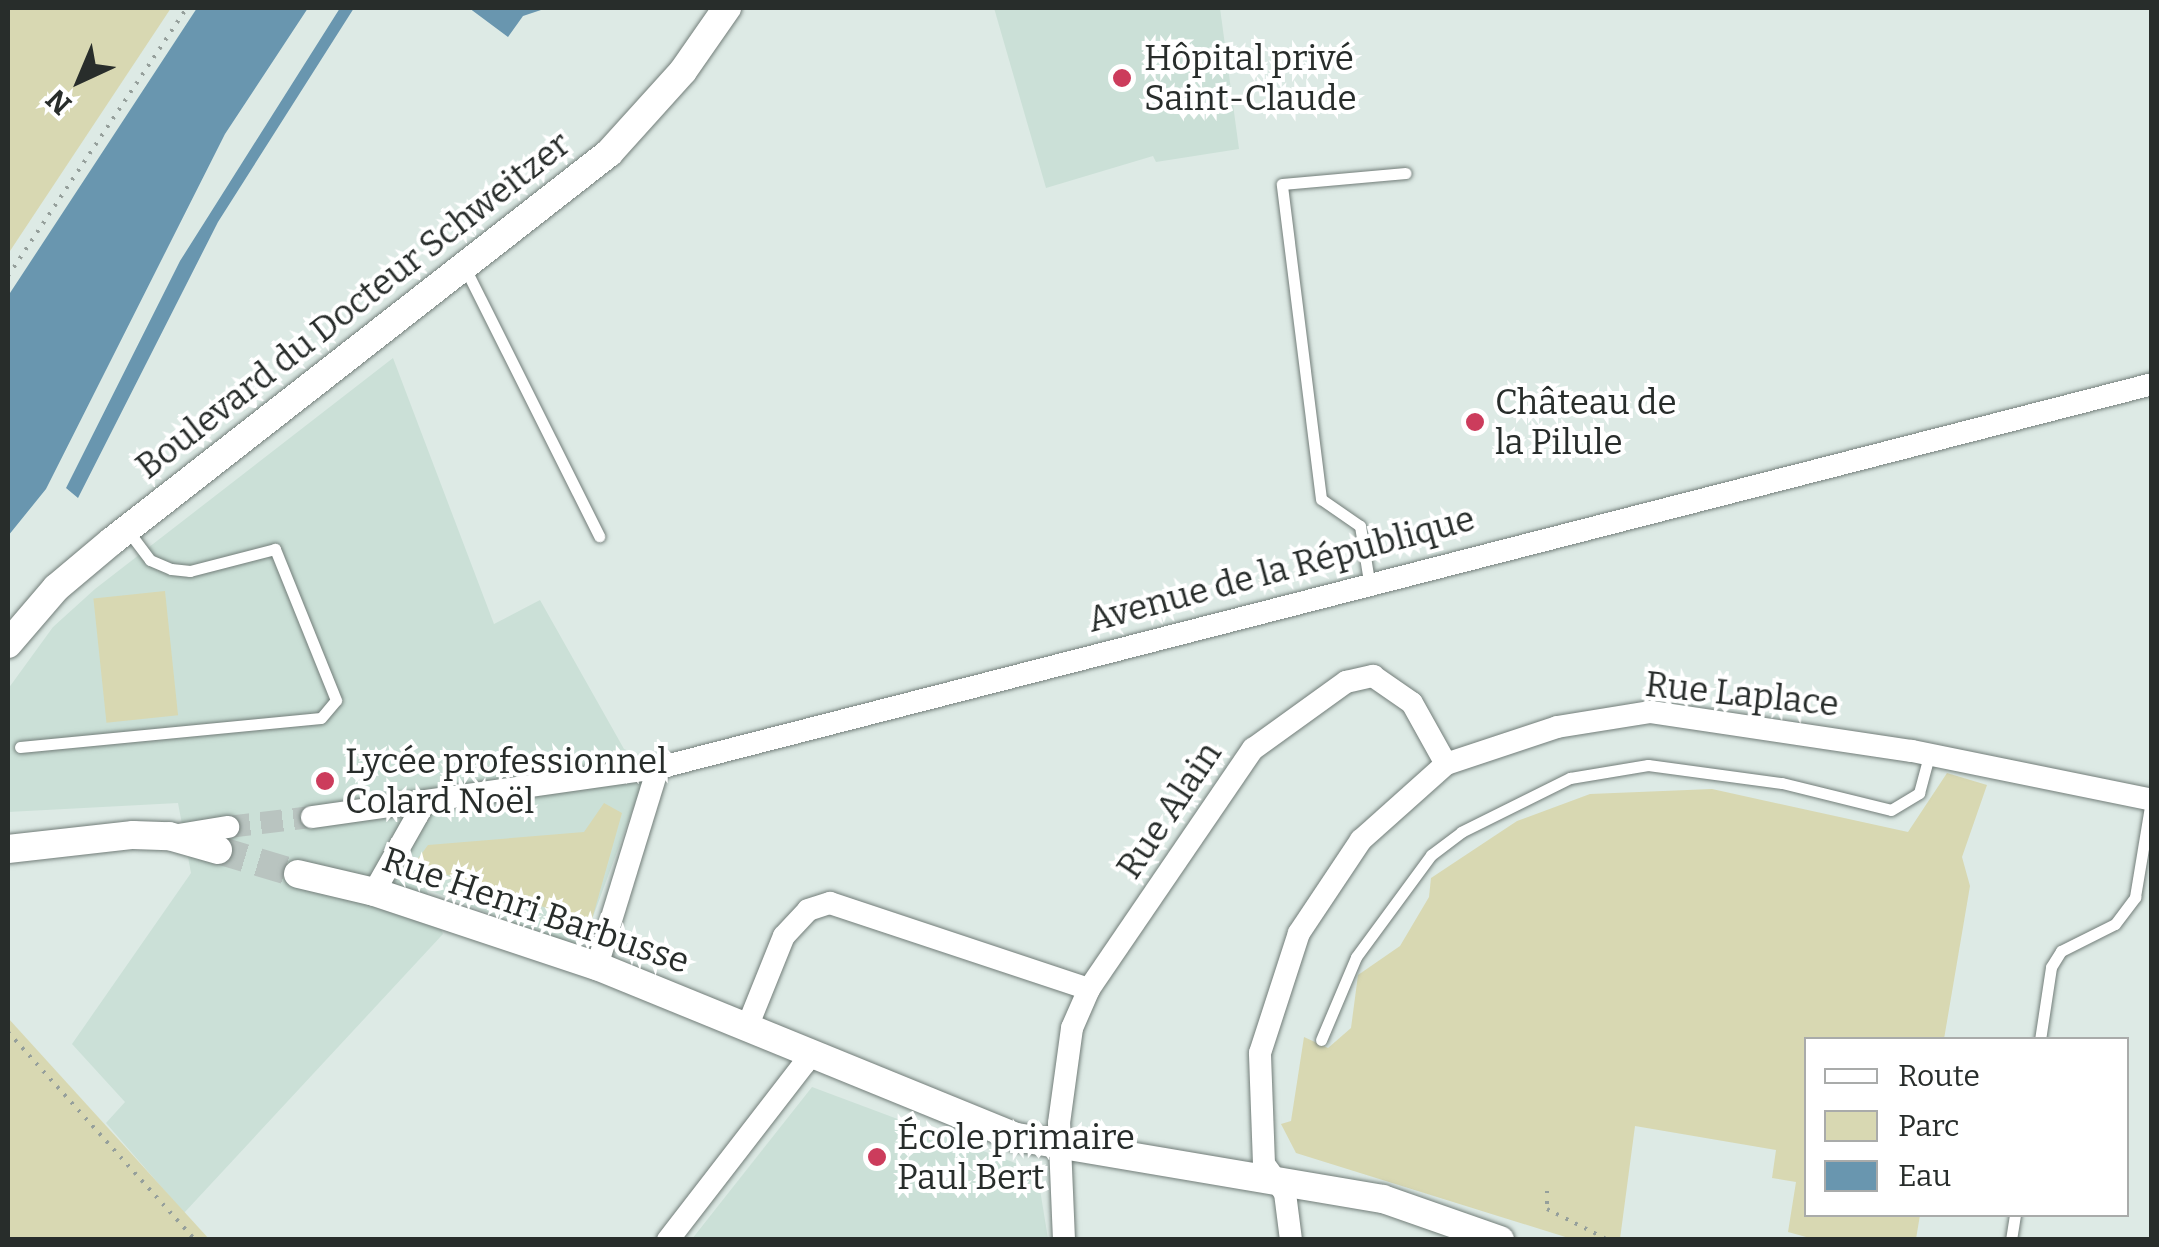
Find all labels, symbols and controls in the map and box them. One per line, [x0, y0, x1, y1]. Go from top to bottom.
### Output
north arrow [30, 30, 130, 130]
place label: Hôpital privé Saint-Claude [1144, 37, 1357, 119]
marker: Hôpital privé Saint-Claude [1109, 65, 1135, 91]
text: N [40, 83, 78, 121]
street label: Boulevard du Docteur Schweitzer [128, 123, 578, 487]
place label: Château de la Pilule [1495, 381, 1677, 463]
marker: Château de la Pilule [1464, 411, 1486, 433]
street label: Avenue de la République [1083, 497, 1479, 641]
street label: Rue Laplace [1643, 663, 1841, 725]
street label: Rue Alain [1108, 734, 1230, 886]
place label: Lycée professionnel Colard Noël [345, 740, 667, 822]
marker: Lycée professionnel Colard Noël [314, 770, 336, 792]
street label: Rue Henri Barbusse [377, 838, 695, 982]
legend [1804, 1037, 2129, 1217]
text: Route [1898, 1058, 1980, 1094]
text: Parc [1898, 1108, 1960, 1144]
place label: École primaire Paul Bert [897, 1116, 1135, 1198]
marker: École primaire Paul Bert [866, 1146, 888, 1168]
text: Eau [1898, 1158, 1951, 1194]

